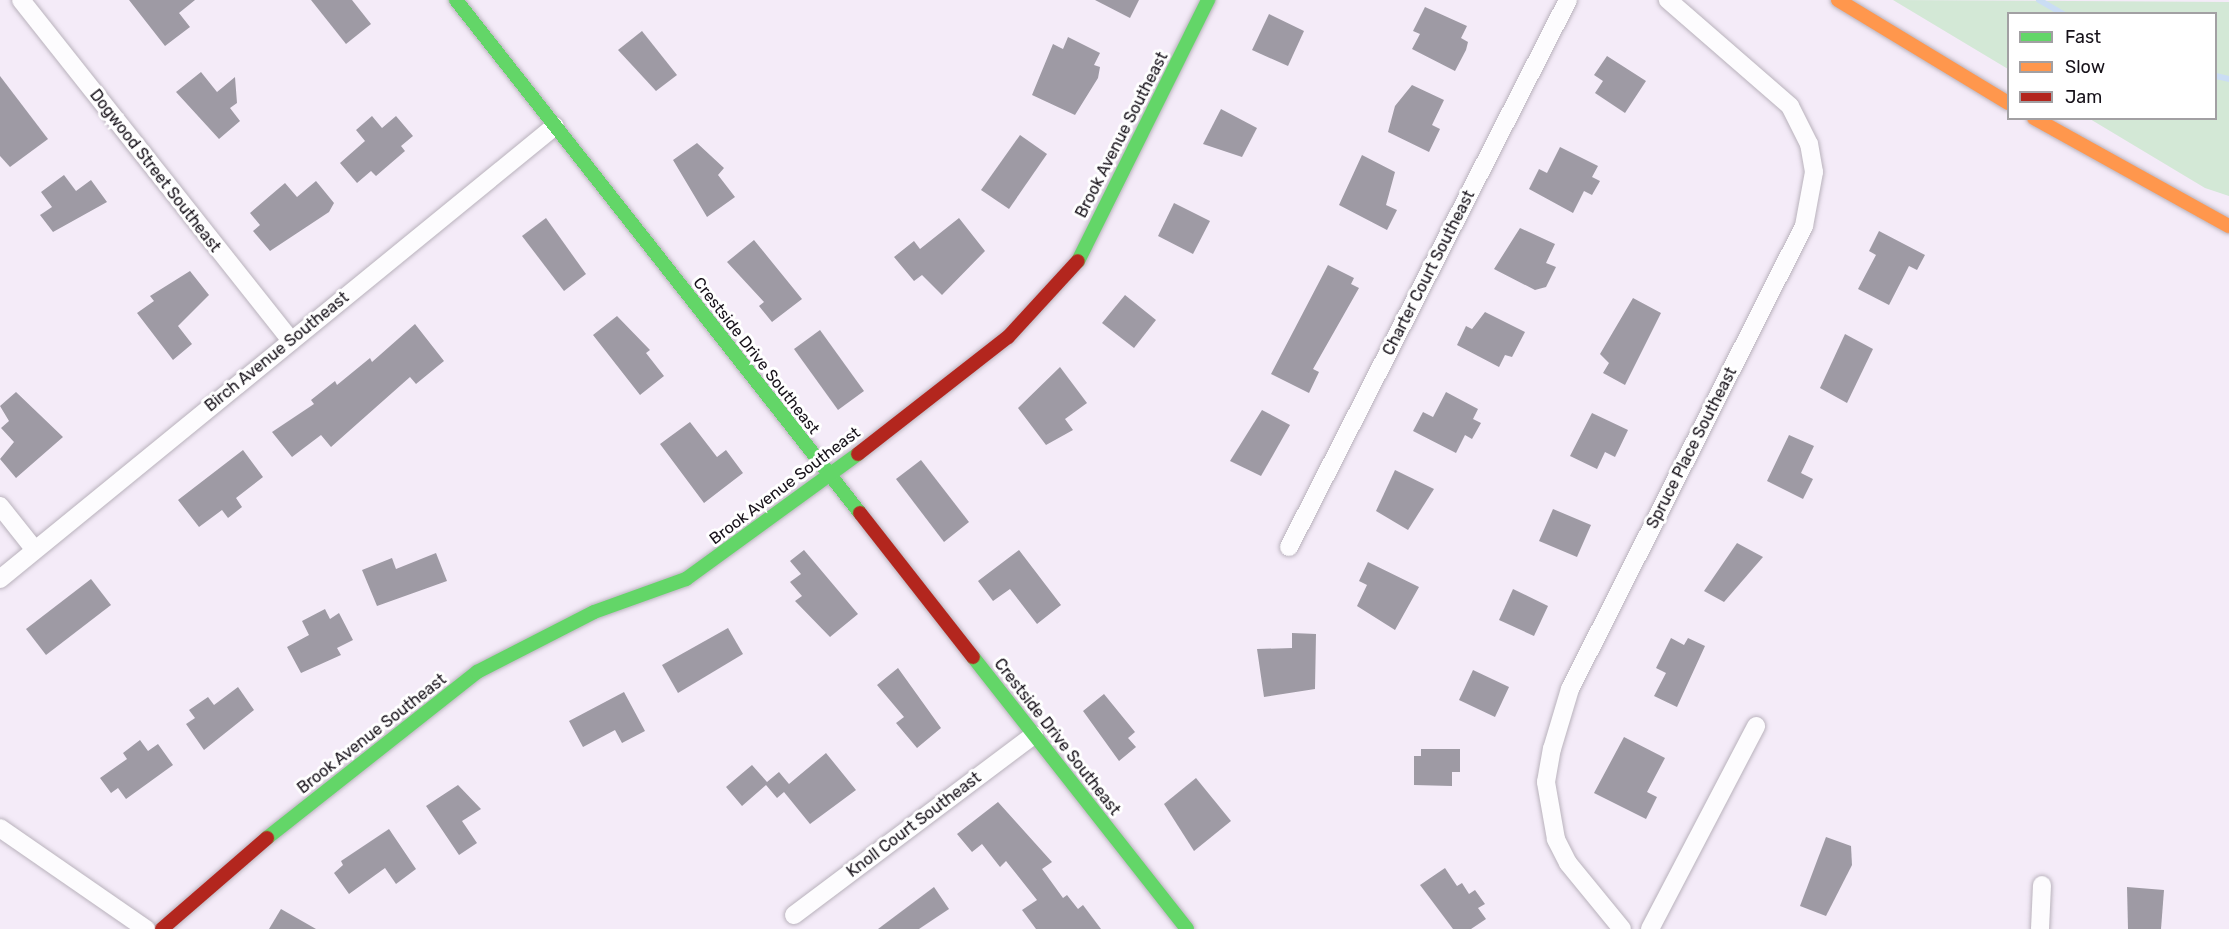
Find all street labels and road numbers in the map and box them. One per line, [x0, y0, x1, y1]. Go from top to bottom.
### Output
street label: Brook Avenue Southeast [1072, 49, 1172, 221]
street label: Dogwood Street Southeast [85, 86, 225, 256]
street label: Charter Court Southeast [1379, 187, 1479, 359]
street label: Crestside Drive Southeast [689, 274, 823, 438]
street label: Birch Avenue Southeast [201, 288, 353, 416]
street label: Spruce Place Southeast [1643, 364, 1741, 532]
street label: Brook Avenue Southeast [706, 423, 864, 549]
street label: Crestside Drive Southeast [990, 655, 1124, 819]
street label: Brook Avenue Southeast [294, 670, 450, 798]
street label: Knoll Court Southeast [843, 768, 985, 882]

